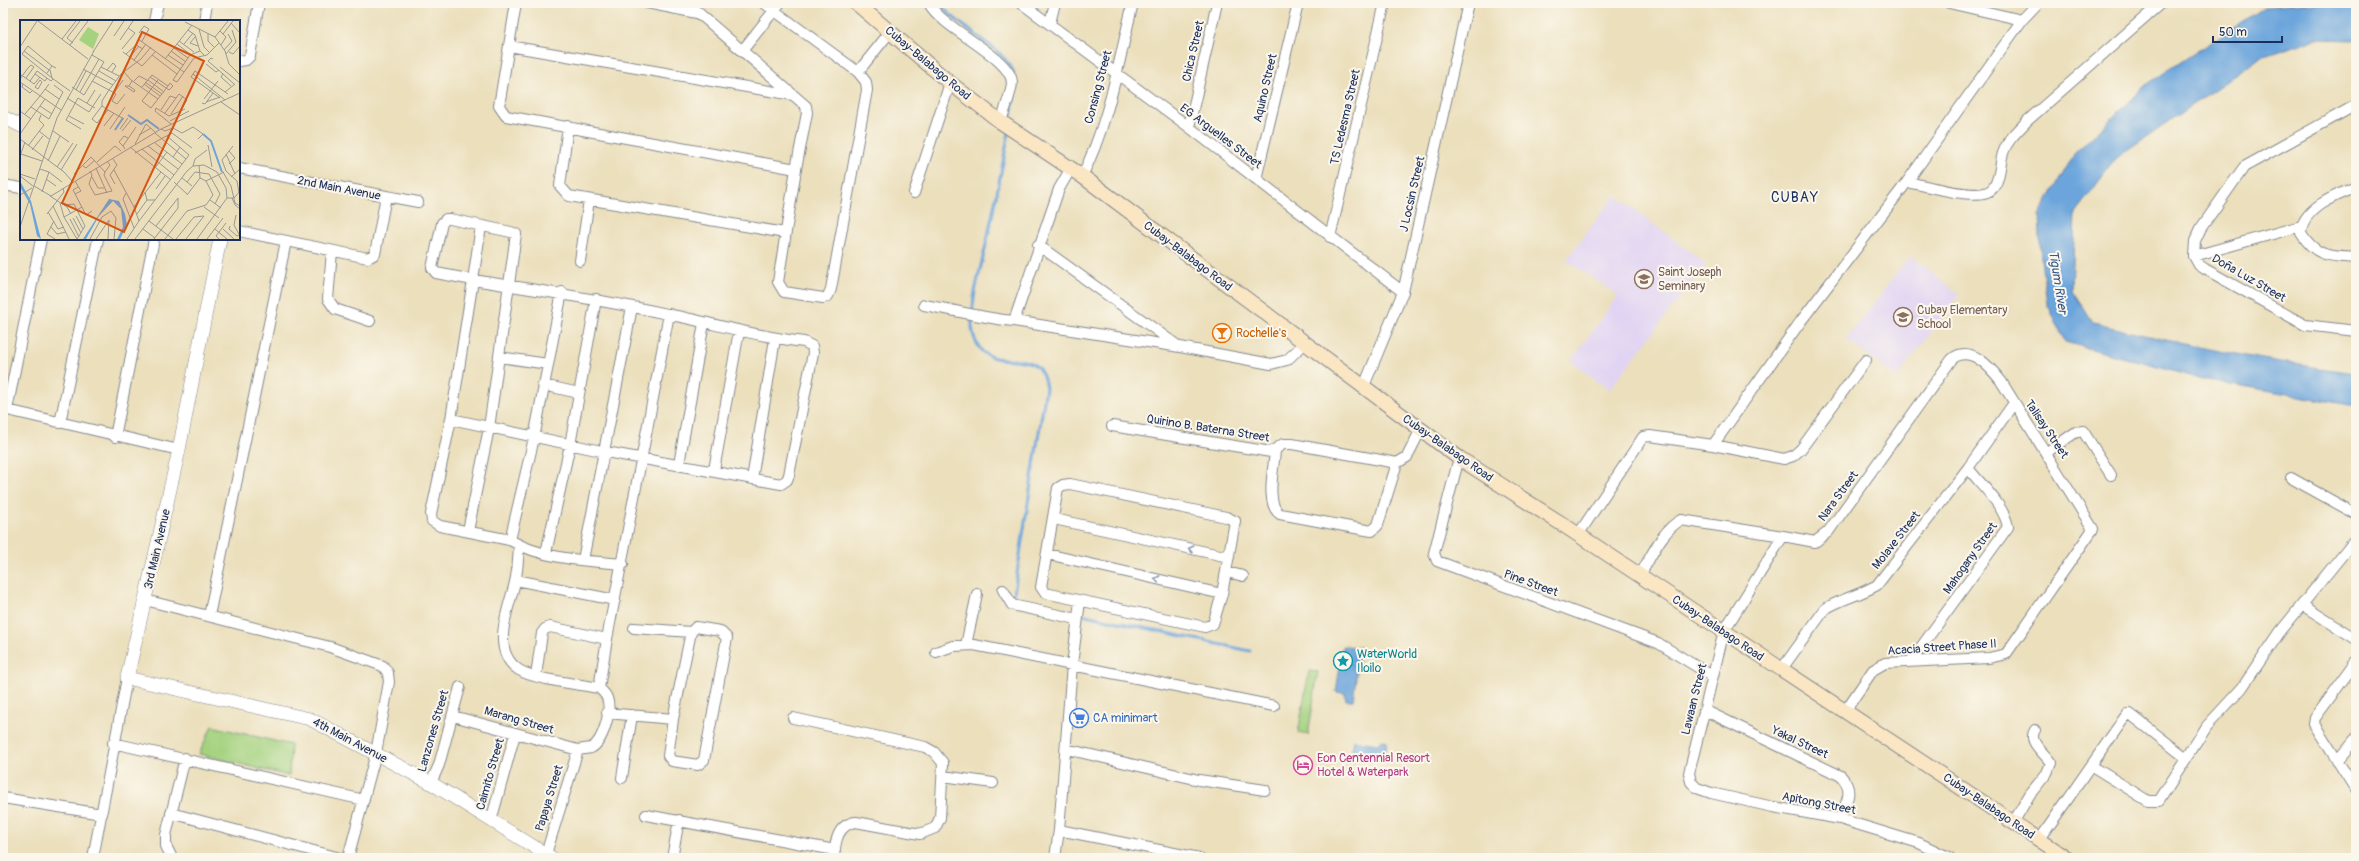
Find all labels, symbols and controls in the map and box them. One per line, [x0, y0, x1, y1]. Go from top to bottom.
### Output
scale bar [2213, 18, 2282, 44]
street label: Chica Street [1179, 19, 1208, 83]
inset map [20, 20, 240, 240]
street label: Cubay-Balabago Road [882, 23, 974, 104]
text: 50 m [2219, 25, 2247, 40]
street label: Consing Street [1081, 49, 1116, 126]
street label: Aquino Street [1250, 52, 1281, 124]
street label: TS Ledesma Street [1327, 68, 1364, 166]
street label: EG Arguelles Street [1177, 101, 1265, 172]
street label: J Locsin Street [1397, 155, 1428, 233]
street label: 2nd Main Avenue [296, 173, 382, 204]
district label: CUBAY [1771, 189, 1819, 206]
street label: Cubay-Balabago Road [1140, 218, 1235, 295]
water label: Tigum River [2045, 249, 2071, 317]
street label: Doña Luz Street [2209, 251, 2289, 306]
place label: Saint Joseph Seminary [1658, 265, 1722, 294]
school or university icon: Saint Joseph Seminary [1633, 268, 1655, 290]
place label: Cubay Elementary School [1917, 303, 2007, 332]
school or university icon: Cubay Elementary School [1892, 306, 1914, 328]
bar icon: Rochelle's [1211, 322, 1233, 344]
place label: Rochelle's [1236, 326, 1287, 341]
street label: Talisay Street [2021, 397, 2072, 462]
street label: Quirino B. Baterna Street [1145, 411, 1271, 446]
street label: Cubay-Balabago Road [1399, 411, 1496, 485]
street label: Nara Street [1815, 468, 1862, 524]
street label: 3rd Main Avenue [141, 508, 174, 591]
street label: Molave Street [1869, 508, 1924, 573]
street label: Mahogany Street [1940, 519, 2001, 597]
one-way arrow [1188, 545, 1194, 553]
street label: Pine Street [1502, 567, 1560, 600]
one-way arrow [1154, 576, 1160, 584]
street label: Cubay-Balabago Road [1669, 592, 1767, 665]
street label: Acacia Street Phase II [1887, 636, 1997, 659]
place label: WaterWorld Iloilo [1357, 647, 1417, 676]
place icon: WaterWorld Iloilo [1332, 650, 1354, 672]
street label: Lawaan Street [1678, 662, 1711, 736]
street label: Lanzones Street [415, 688, 452, 774]
street label: Marang Street [482, 703, 556, 738]
supermarket icon: CA minimart [1068, 707, 1090, 729]
place label: CA minimart [1093, 711, 1158, 726]
street label: 4th Main Avenue [310, 714, 390, 766]
street label: Yakal Street [1768, 722, 1831, 762]
street label: Caimito Street [473, 736, 508, 812]
place label: Eon Centennial Resort Hotel & Waterpark [1317, 751, 1430, 780]
hotel icon: Eon Centennial Resort Hotel & Waterpark [1292, 754, 1314, 776]
street label: Papaya Street [532, 763, 567, 833]
street label: Cubay-Balabago Road [1940, 770, 2038, 843]
street label: Apitong Street [1781, 789, 1857, 818]

